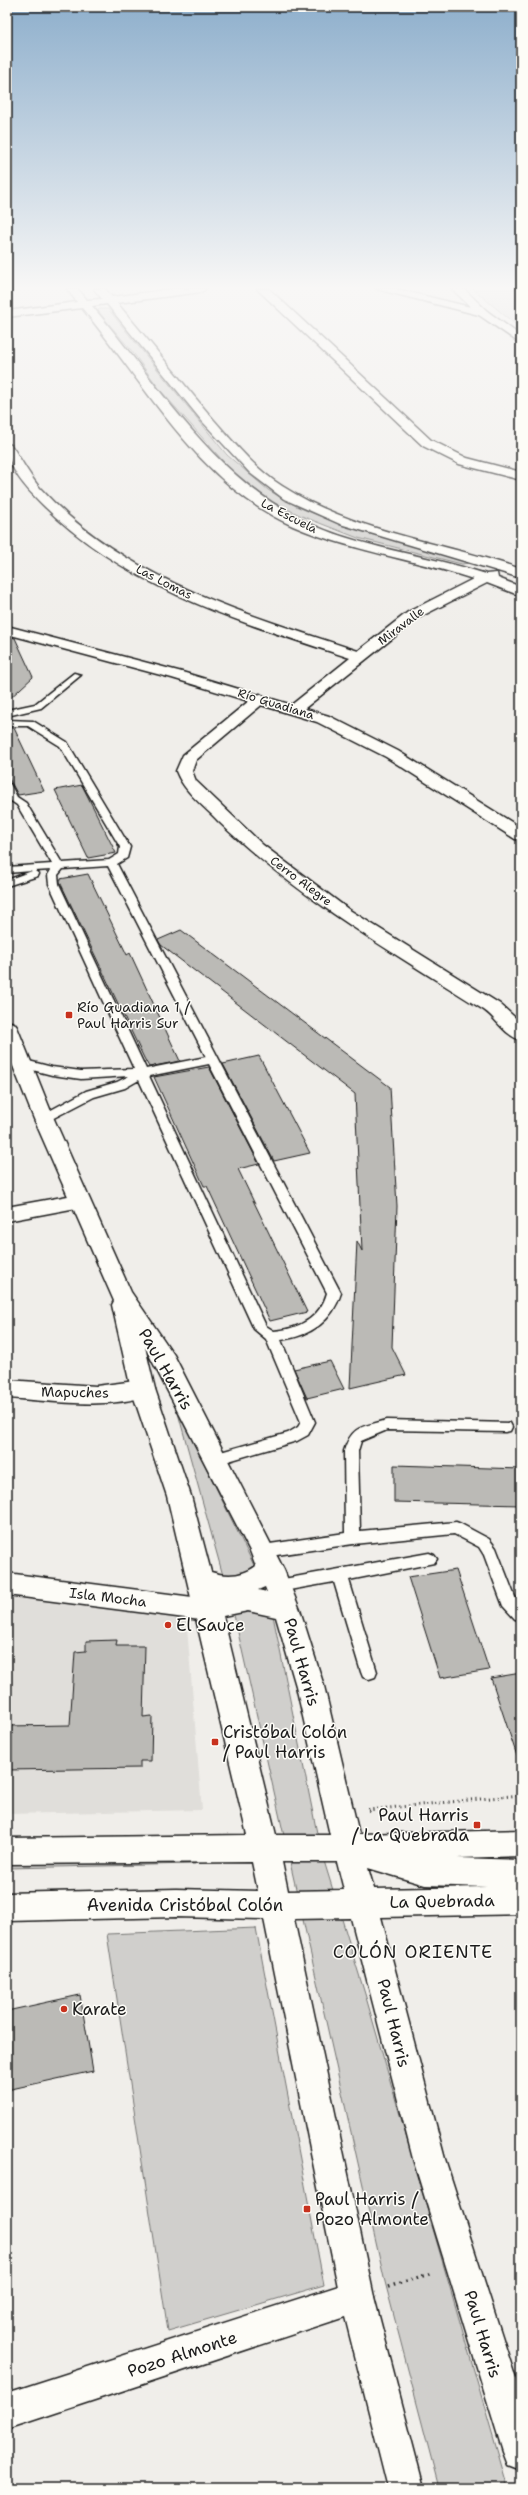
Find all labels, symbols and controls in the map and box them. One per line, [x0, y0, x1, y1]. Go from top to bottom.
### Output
street label: La Escuela [258, 495, 320, 537]
street label: Las Lomas [133, 561, 195, 603]
street label: Miravalle [375, 603, 428, 649]
street label: Río Guadiana [236, 685, 317, 723]
street label: Cerro Alegre [267, 853, 335, 910]
place label: Río Guadiana 1 / Paul Harris Sur [77, 998, 191, 1032]
marker: Río Guadiana 1 / Paul Harris Sur [64, 1010, 74, 1020]
street label: Paul Harris [134, 1324, 198, 1414]
street label: Mapuches [41, 1382, 109, 1402]
street label: Isla Mocha [68, 1583, 148, 1611]
place label: El Sauce [176, 1614, 245, 1636]
street label: Paul Harris [279, 1615, 325, 1709]
marker: El Sauce [163, 1620, 173, 1630]
place label: Cristóbal Colón / Paul Harris [223, 1721, 347, 1763]
marker: Cristóbal Colón / Paul Harris [210, 1737, 220, 1747]
place label: Paul Harris / La Quebrada [352, 1804, 469, 1846]
marker: Paul Harris / La Quebrada [472, 1820, 482, 1830]
street label: La Quebrada [389, 1889, 495, 1913]
street label: Avenida Cristóbal Colón [87, 1894, 283, 1916]
district label: COLÓN ORIENTE [333, 1940, 493, 1964]
street label: Paul Harris [372, 1976, 416, 2070]
place label: Karate [72, 1998, 127, 2020]
marker: Karate [59, 2004, 69, 2014]
place label: Paul Harris / Pozo Almonte [315, 2188, 429, 2230]
marker: Paul Harris / Pozo Almonte [302, 2204, 312, 2214]
street label: Paul Harris [459, 2287, 507, 2381]
street label: Pozo Almonte [124, 2326, 240, 2382]

